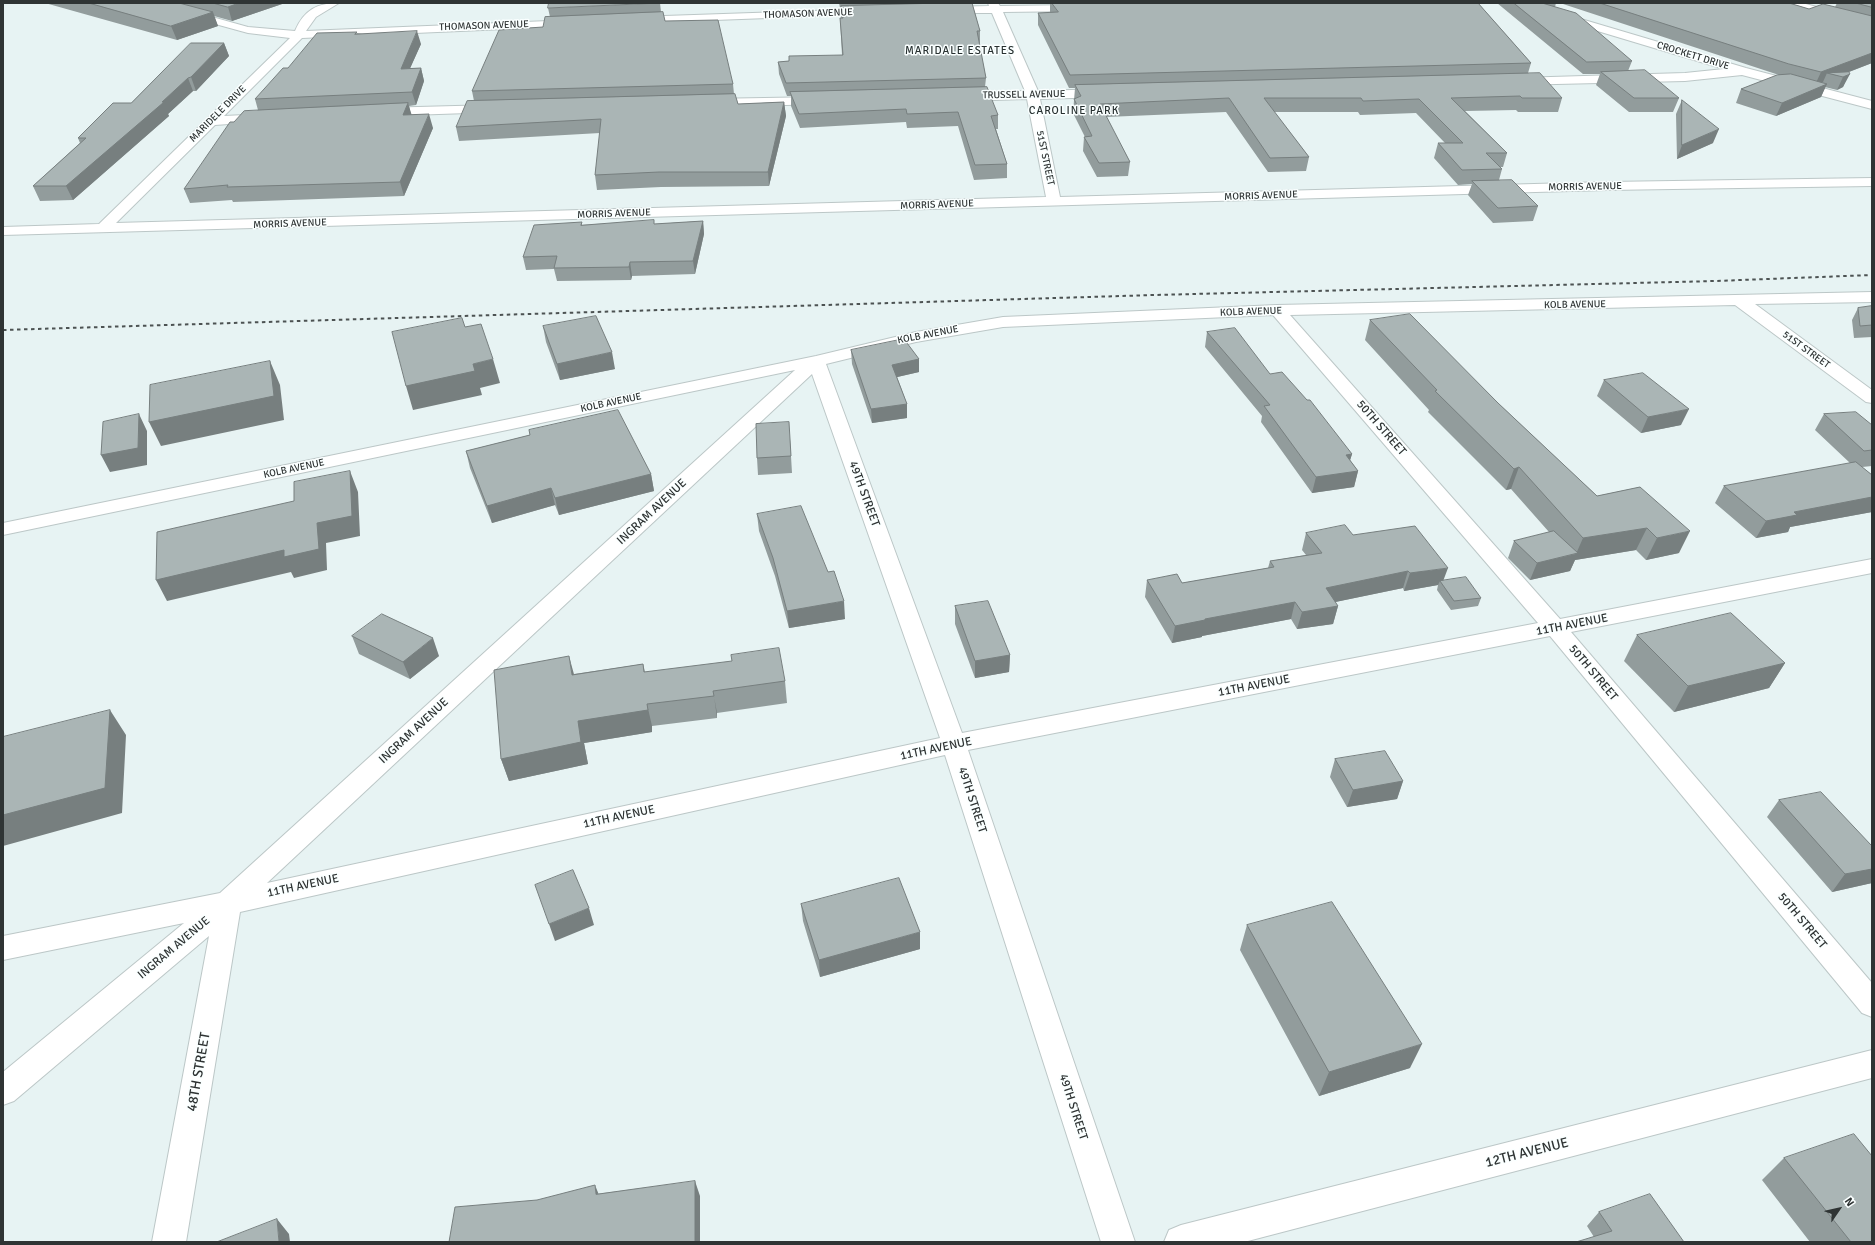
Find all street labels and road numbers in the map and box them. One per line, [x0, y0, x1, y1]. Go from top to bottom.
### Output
street label: THOMASON AVENUE [763, 6, 853, 22]
street label: THOMASON AVENUE [439, 18, 529, 34]
street label: CROCKETT DRIVE [1655, 39, 1731, 73]
street label: MARIDELE DRIVE [187, 83, 249, 145]
street label: TRUSSELL AVENUE [982, 88, 1066, 102]
street label: 51ST STREET [1033, 130, 1057, 186]
street label: MORRIS AVENUE [1548, 180, 1622, 194]
street label: MORRIS AVENUE [1224, 189, 1298, 203]
street label: MORRIS AVENUE [900, 198, 974, 212]
street label: MORRIS AVENUE [577, 207, 651, 221]
street label: MORRIS AVENUE [253, 217, 327, 231]
street label: KOLB AVENUE [1544, 298, 1606, 312]
street label: KOLB AVENUE [1220, 305, 1282, 319]
street label: KOLB AVENUE [896, 323, 960, 347]
street label: 51ST STREET [1780, 329, 1832, 371]
street label: KOLB AVENUE [579, 391, 643, 415]
street label: 50TH STREET [1353, 397, 1409, 459]
street label: KOLB AVENUE [262, 457, 326, 481]
street label: 49TH STREET [846, 459, 882, 529]
street label: INGRAM AVENUE [614, 476, 690, 548]
street label: 11TH AVENUE [1535, 611, 1609, 639]
street label: 50TH STREET [1565, 642, 1621, 704]
street label: 11TH AVENUE [1217, 672, 1291, 700]
street label: INGRAM AVENUE [376, 695, 452, 767]
street label: 11TH AVENUE [899, 734, 973, 764]
street label: 49TH STREET [955, 765, 989, 835]
street label: 11TH AVENUE [582, 802, 656, 832]
street label: 11TH AVENUE [266, 871, 340, 901]
street label: 50TH STREET [1774, 890, 1830, 952]
street label: INGRAM AVENUE [135, 914, 213, 982]
street label: 48TH STREET [184, 1031, 214, 1113]
street label: 49TH STREET [1056, 1072, 1090, 1142]
street label: 12TH AVENUE [1484, 1135, 1570, 1171]

